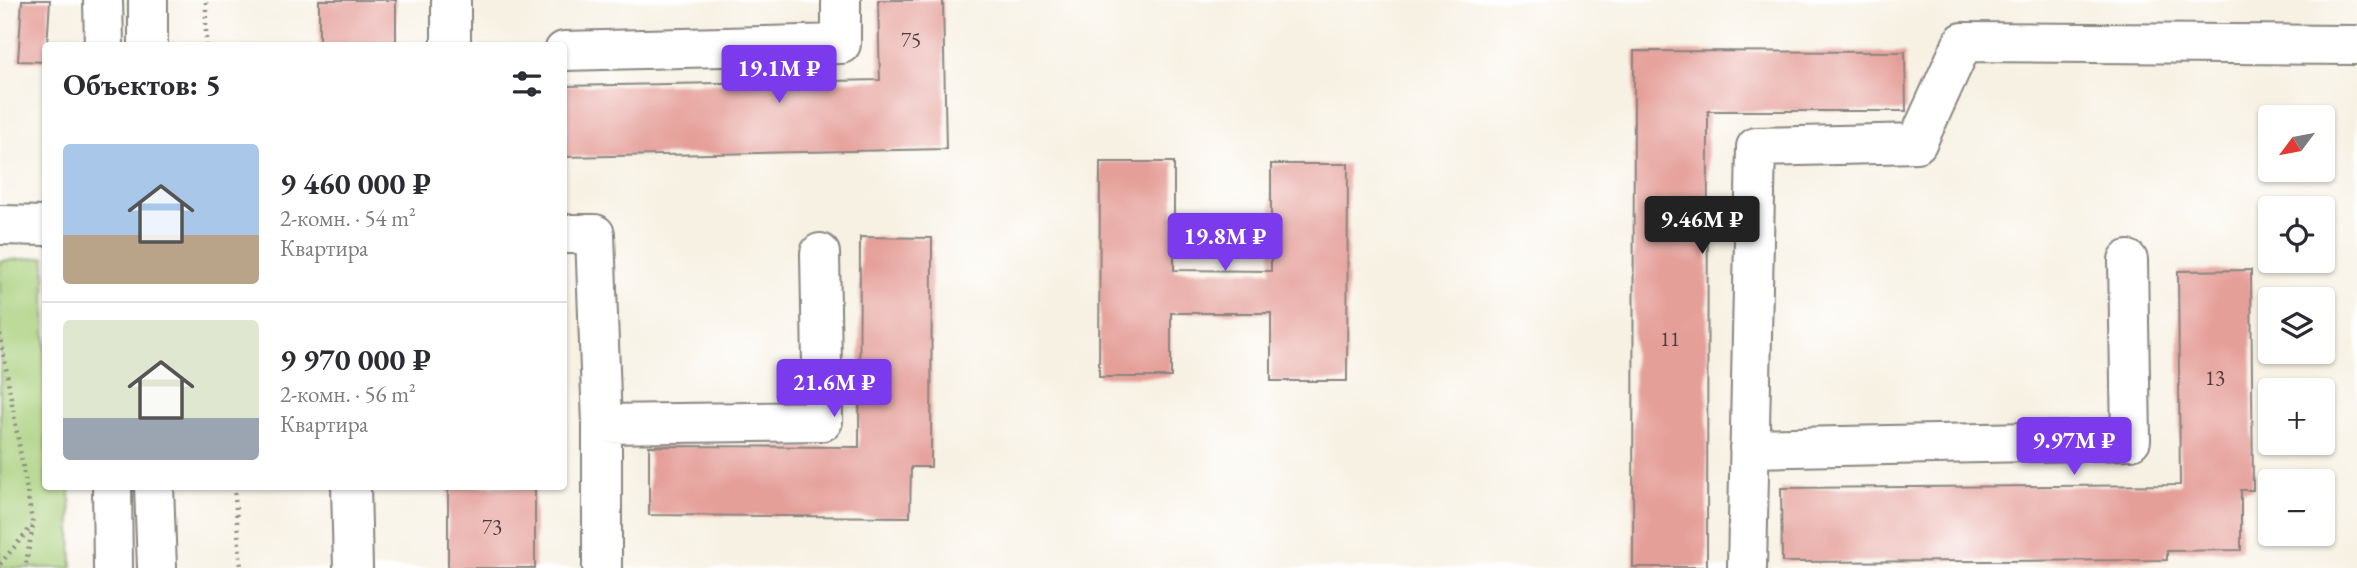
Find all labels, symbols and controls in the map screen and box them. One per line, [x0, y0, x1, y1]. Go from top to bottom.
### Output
house number: 75 [901, 26, 921, 53]
pin: 19.1M ₽ [714, 46, 844, 105]
text: 19.1M ₽ [738, 53, 820, 83]
text: Объектов: 5 [63, 65, 221, 104]
icon: filters [508, 65, 546, 103]
north arrow [2258, 105, 2334, 182]
map controls [2258, 105, 2335, 546]
text: 9 460 000 ₽ [280, 164, 431, 203]
icon: home [119, 172, 203, 256]
pin: 9.46M ₽ [1637, 196, 1767, 256]
button: locate [2258, 196, 2335, 273]
text: 2-комн. · 54 m² [280, 203, 416, 233]
text: 9.46M ₽ [1661, 204, 1743, 234]
pin: 19.8M ₽ [1160, 214, 1290, 273]
text: 19.8M ₽ [1184, 221, 1266, 251]
text: Квартира [280, 233, 368, 263]
button: layers [2258, 287, 2335, 364]
house number: 11 [1660, 325, 1680, 352]
text: 9 970 000 ₽ [280, 340, 431, 379]
icon: home [119, 348, 203, 432]
pin: 21.6M ₽ [769, 360, 899, 419]
house number: 13 [2205, 364, 2225, 391]
text: 21.6M ₽ [793, 367, 875, 397]
button: + [2258, 378, 2335, 455]
text: 2-комн. · 56 m² [280, 379, 416, 409]
text: Квартира [280, 409, 368, 439]
pin: 9.97M ₽ [2009, 418, 2139, 477]
text: 9.97M ₽ [2033, 425, 2115, 455]
button: − [2258, 469, 2335, 546]
house number: 73 [482, 513, 502, 540]

